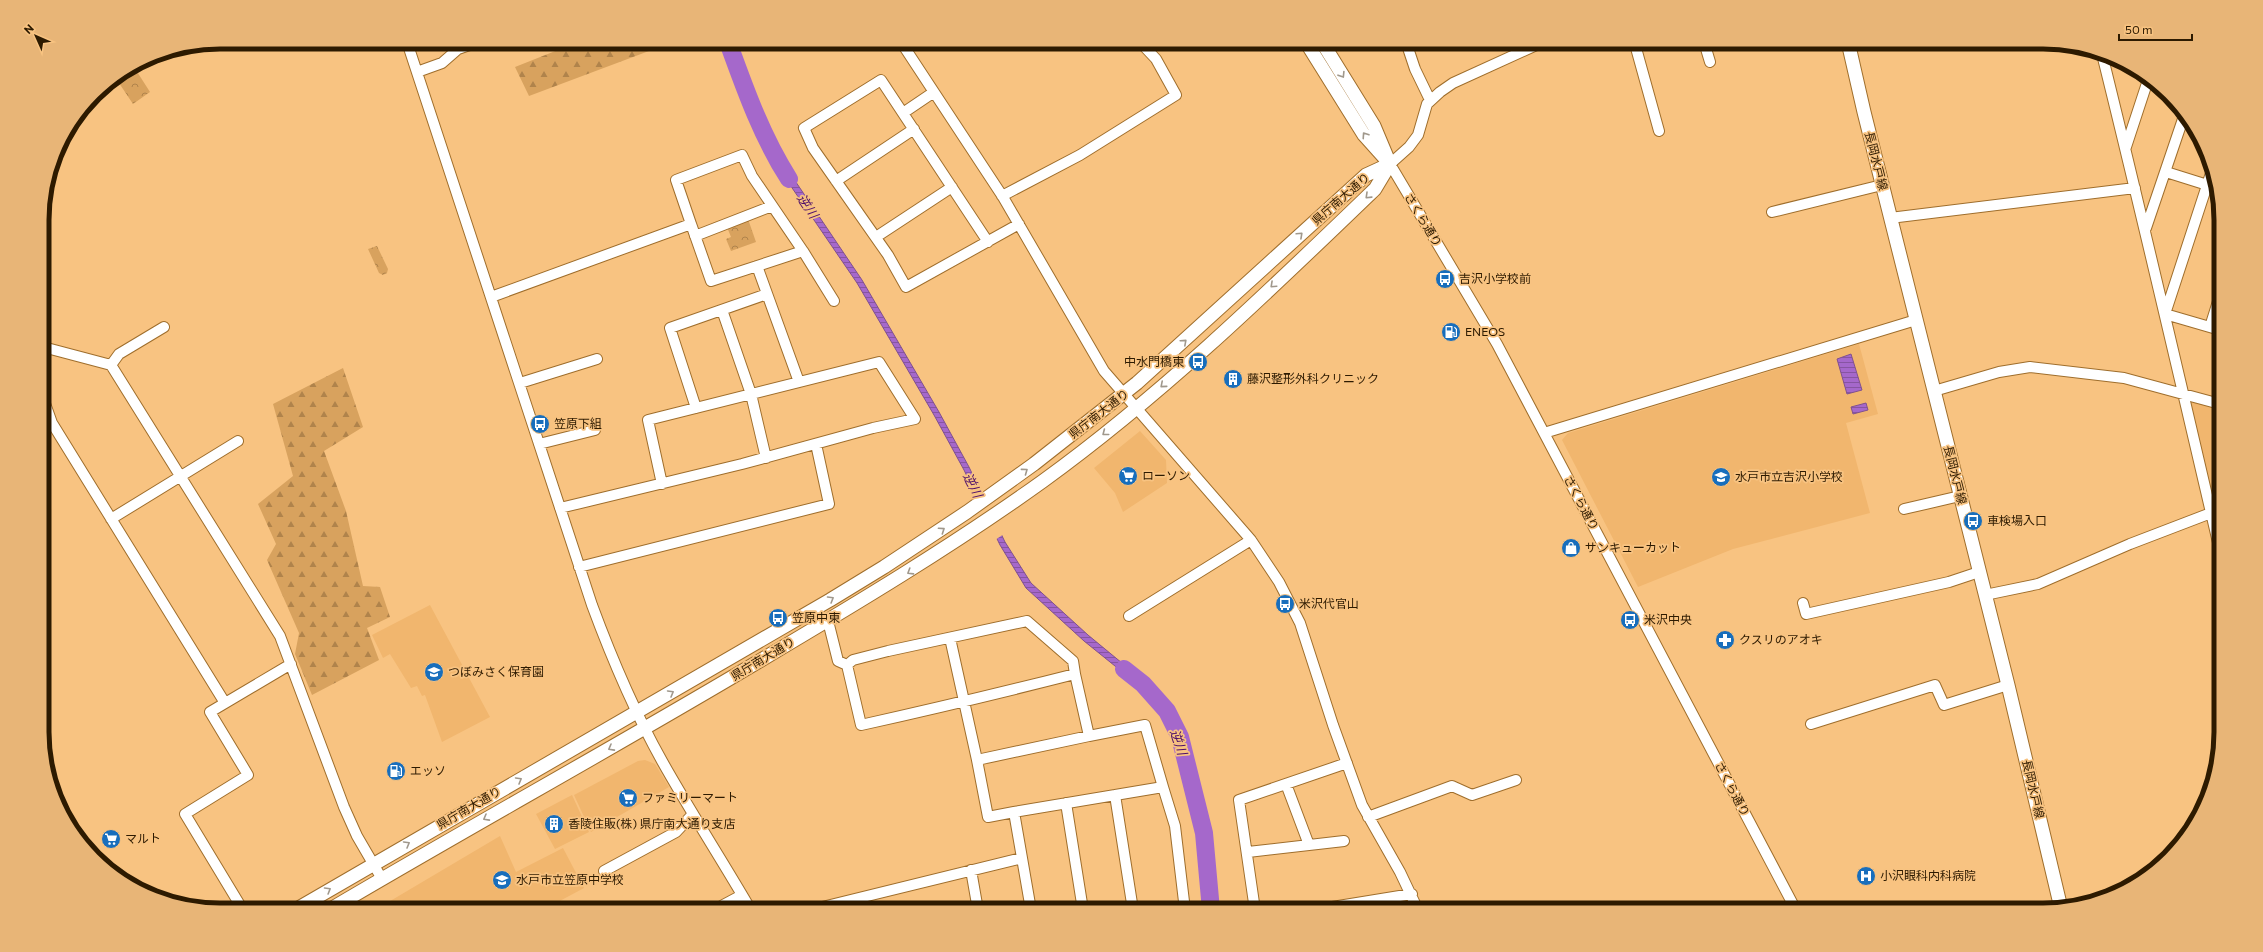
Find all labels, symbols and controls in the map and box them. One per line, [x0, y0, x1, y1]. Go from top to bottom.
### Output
north arrow [16, 16, 56, 56]
scale bar [2119, 16, 2192, 42]
text: N [21, 21, 36, 36]
text: 50 m [2125, 22, 2153, 36]
one-way arrow [1338, 71, 1345, 78]
street label: 長岡水戸線 [1863, 130, 1891, 192]
one-way arrow [1362, 132, 1369, 139]
street label: 県庁南大通り [1309, 169, 1372, 227]
street label: さくら通り [1402, 190, 1445, 249]
water label: 逆川 [794, 191, 823, 223]
one-way arrow [1365, 191, 1373, 199]
one-way arrow [1295, 232, 1303, 240]
bus stop icon: 吉沢小学校前 [1434, 268, 1456, 290]
place label: 吉沢小学校前 [1459, 271, 1531, 285]
one-way arrow [1271, 281, 1278, 288]
fuel station icon: ENEOS [1440, 321, 1462, 343]
place label: ENEOS [1465, 324, 1505, 338]
one-way arrow [1179, 339, 1186, 346]
bus stop icon: 中水門橋東 [1187, 351, 1209, 373]
place label: 中水門橋東 [1124, 354, 1184, 368]
building icon: 藤沢整形外科クリニック [1222, 368, 1244, 390]
place label: 藤沢整形外科クリニック [1247, 371, 1379, 385]
one-way arrow [1160, 381, 1168, 388]
street label: 県庁南大通り [1066, 386, 1131, 441]
bus stop icon: 笠原下組 [529, 413, 551, 435]
place label: 笠原下組 [554, 416, 602, 430]
one-way arrow [1102, 429, 1109, 436]
street label: 長岡水戸線 [1942, 444, 1970, 506]
supermarket icon: ローソン [1117, 465, 1139, 487]
school or university icon: 水戸市立吉沢小学校 [1710, 466, 1732, 488]
place label: ローソン [1142, 468, 1190, 482]
one-way arrow [1021, 469, 1028, 476]
place label: 水戸市立吉沢小学校 [1735, 469, 1843, 483]
water label: 逆川 [960, 470, 987, 502]
street label: さくら通り [1562, 473, 1602, 532]
bus stop icon: 車検場入口 [1962, 510, 1984, 532]
place label: 車検場入口 [1987, 513, 2047, 527]
one-way arrow [937, 528, 944, 535]
shop icon: サンキューカット [1560, 537, 1582, 559]
place label: サンキューカット [1585, 540, 1681, 554]
one-way arrow [907, 567, 914, 574]
bus stop icon: 米沢代官山 [1274, 593, 1296, 615]
one-way arrow [827, 596, 834, 603]
place label: 米沢代官山 [1299, 596, 1359, 610]
bus stop icon: 笠原中東 [767, 607, 789, 629]
bus stop icon: 米沢中央 [1619, 609, 1641, 631]
place label: 笠原中東 [792, 610, 840, 624]
place label: 米沢中央 [1644, 612, 1692, 626]
pharmacy icon: クスリのアオキ [1714, 629, 1736, 651]
place label: クスリのアオキ [1739, 632, 1823, 646]
street label: 県庁南大通り [728, 634, 797, 683]
school or university icon: つぼみさく保育園 [423, 661, 445, 683]
place label: つぼみさく保育園 [448, 664, 544, 678]
one-way arrow [667, 690, 674, 697]
water label: 逆川 [1167, 727, 1191, 759]
one-way arrow [608, 743, 616, 750]
street label: 長岡水戸線 [2020, 758, 2048, 820]
street label: さくら通り [1713, 759, 1753, 818]
fuel station icon: エッソ [385, 760, 407, 782]
place label: エッソ [410, 763, 446, 777]
one-way arrow [515, 777, 522, 784]
street label: 県庁南大通り [434, 783, 503, 831]
supermarket icon: ファミリーマート [617, 787, 639, 809]
place label: ファミリーマート [642, 790, 738, 804]
building icon: 香陵住販(株) 県庁南大通り支店 [543, 813, 565, 835]
one-way arrow [483, 814, 490, 821]
place label: 香陵住販(株) 県庁南大通り支店 [568, 816, 736, 830]
supermarket icon: マルト [100, 828, 122, 850]
place label: マルト [125, 831, 161, 845]
one-way arrow [402, 842, 410, 849]
hospital icon: 小沢眼科内科病院 [1855, 865, 1877, 887]
place label: 小沢眼科内科病院 [1880, 868, 1976, 882]
school or university icon: 水戸市立笠原中学校 [491, 869, 513, 891]
place label: 水戸市立笠原中学校 [516, 872, 624, 886]
one-way arrow [324, 887, 331, 895]

